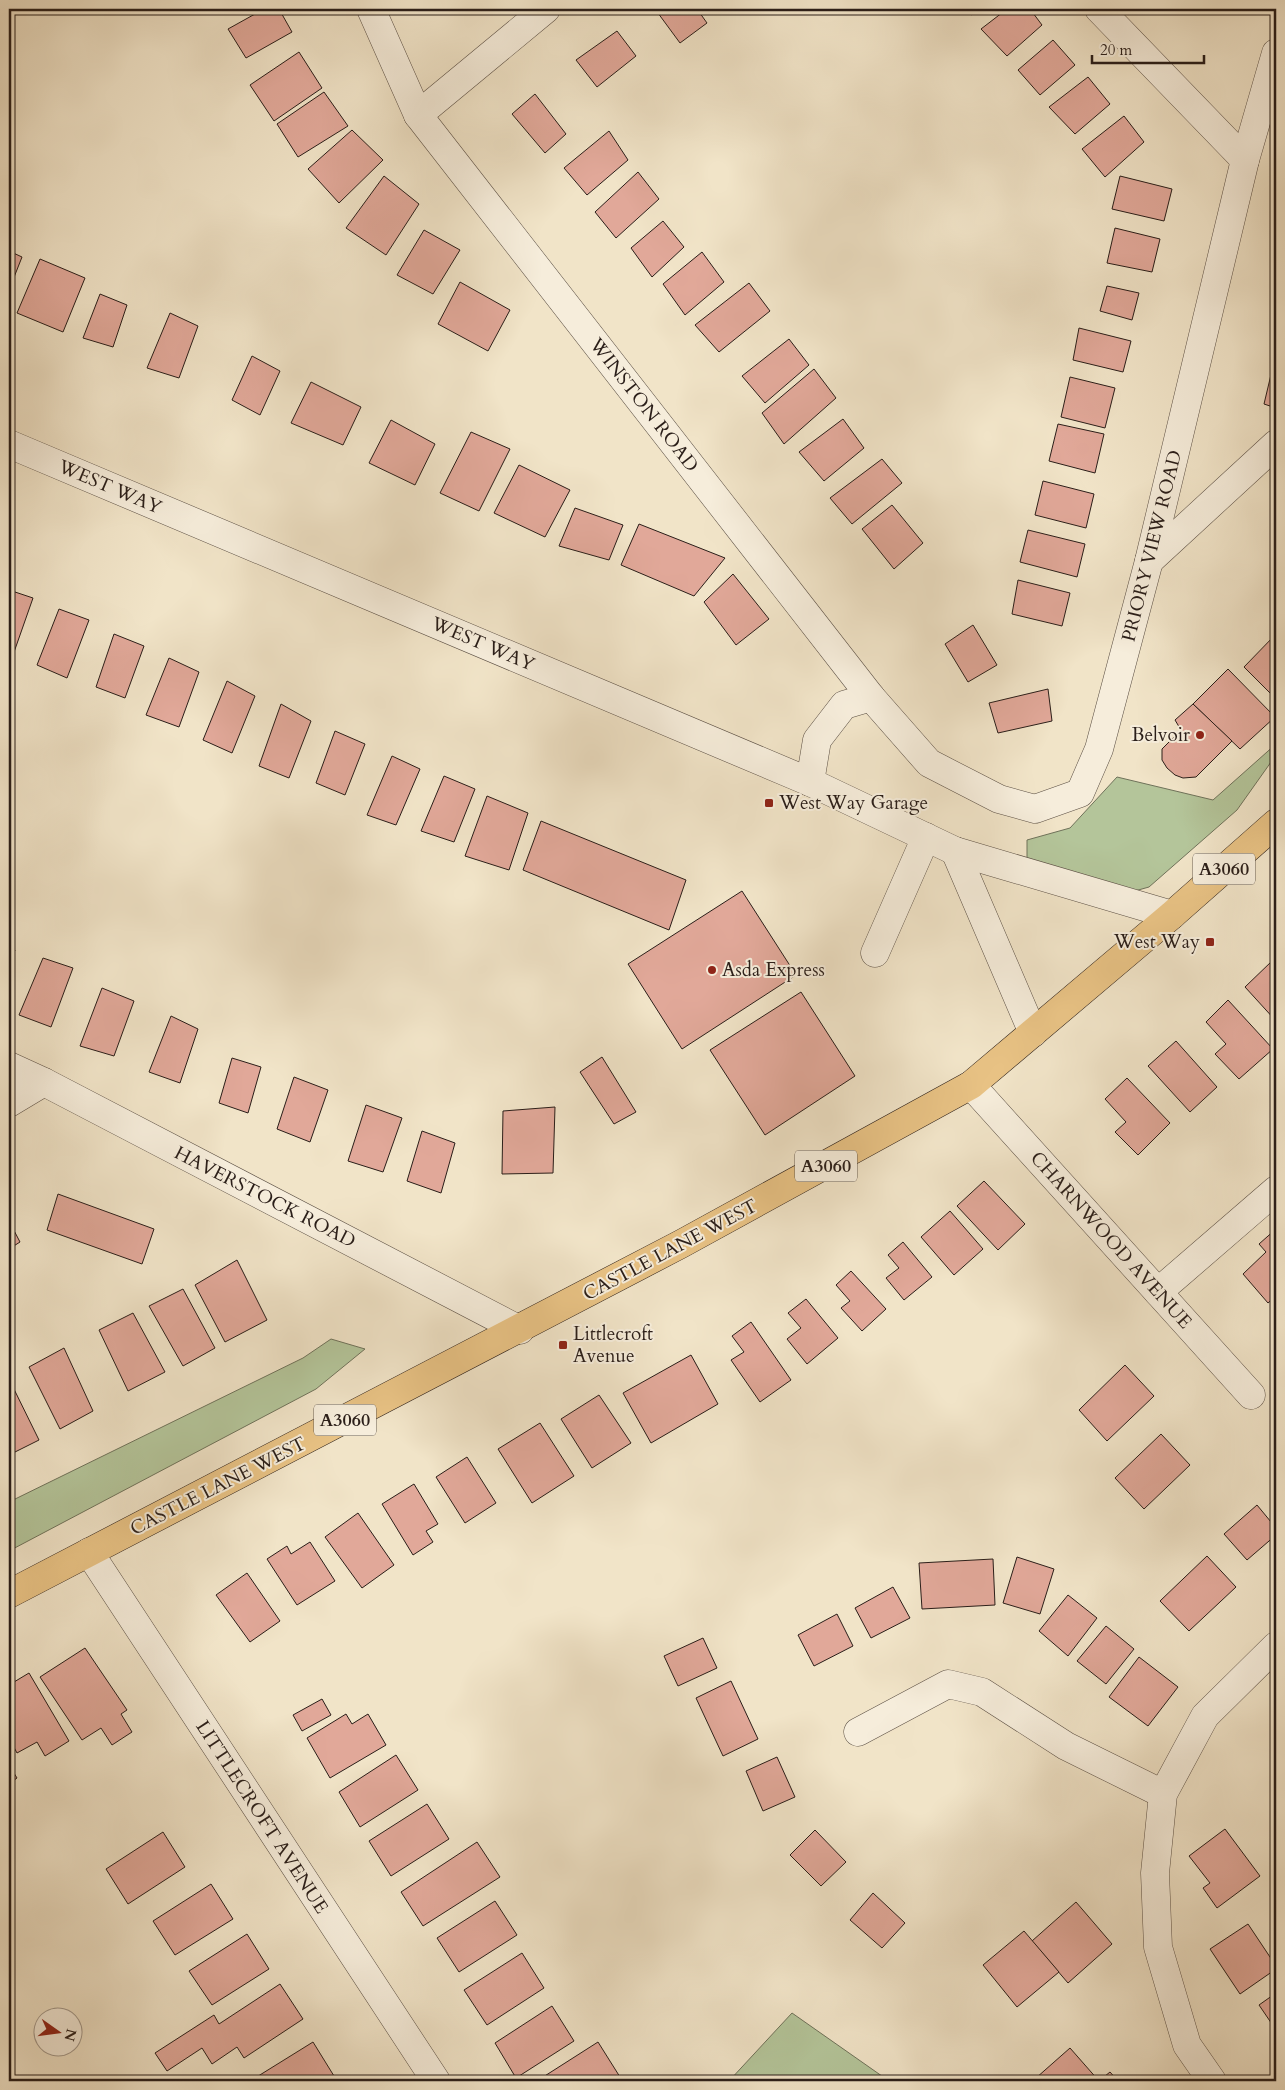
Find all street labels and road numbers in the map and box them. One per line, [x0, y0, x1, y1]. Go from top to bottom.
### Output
street label: WINSTON ROAD [583, 332, 705, 477]
street label: PRIORY VIEW ROAD [1116, 448, 1188, 644]
street label: WEST WAY [53, 453, 166, 521]
street label: WEST WAY [426, 610, 539, 678]
road number: A3060 [1193, 854, 1255, 884]
street label: HAVERSTOCK ROAD [170, 1140, 360, 1254]
street label: CHARNWOOD AVENUE [1024, 1146, 1198, 1334]
road number: A3060 [795, 1150, 857, 1182]
street label: CASTLE LANE WEST [578, 1193, 762, 1307]
road number: A3060 [314, 1404, 376, 1436]
street label: CASTLE LANE WEST [126, 1430, 310, 1542]
street label: LITTLECROFT AVENUE [190, 1715, 334, 1919]

